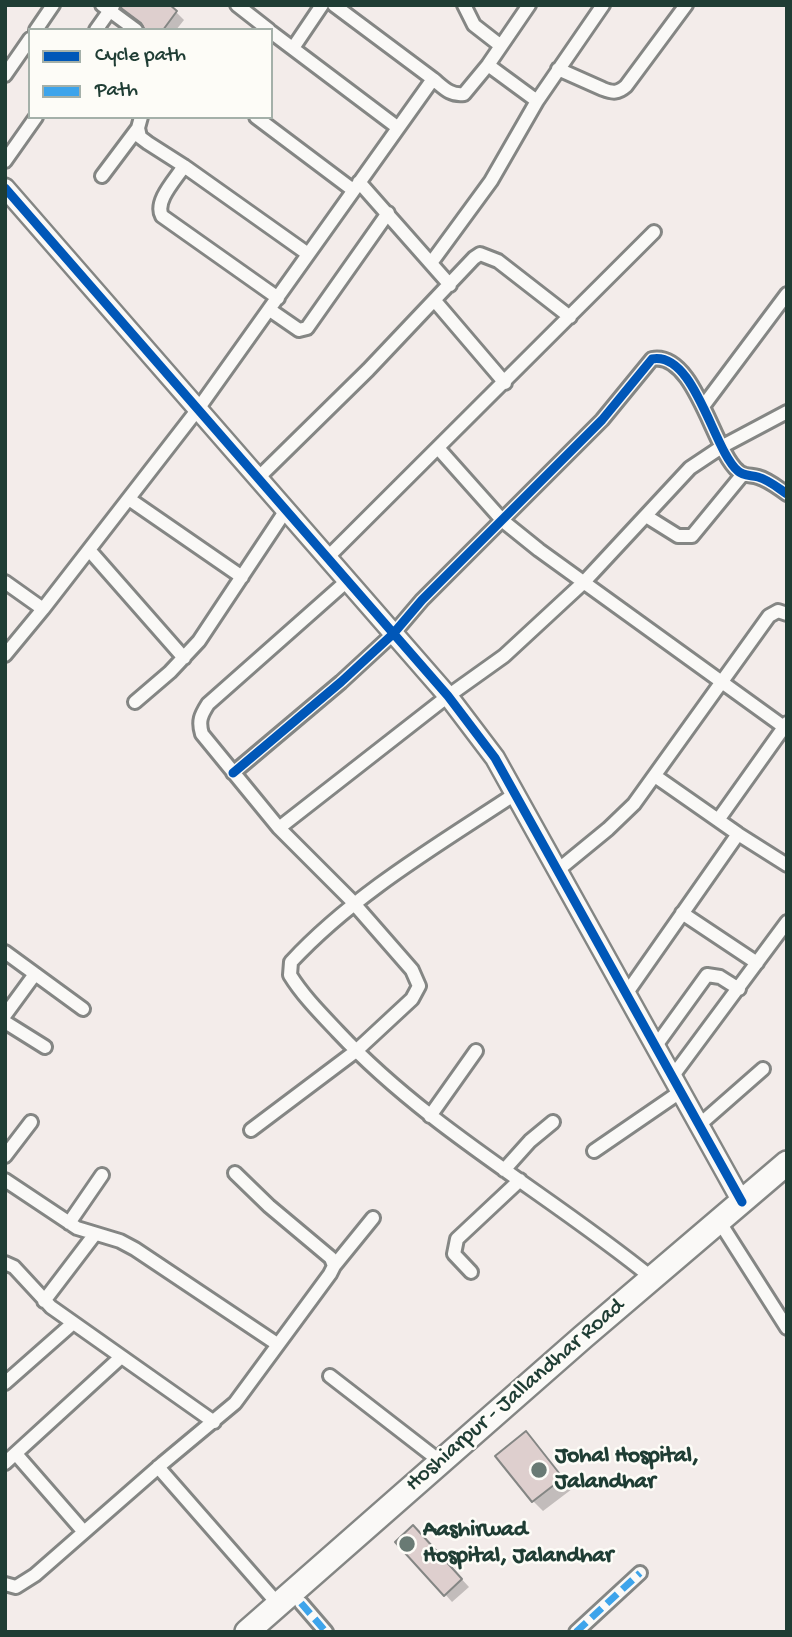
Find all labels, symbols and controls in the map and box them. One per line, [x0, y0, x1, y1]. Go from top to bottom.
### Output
legend [28, 28, 273, 119]
text: Cycle path [95, 44, 186, 69]
text: Path [95, 79, 138, 104]
street label: Hoshiarpur - Jallandhar Road [401, 1293, 631, 1499]
place label: Johal Hospital, Jalandhar [555, 1443, 699, 1497]
marker: Johal Hospital, Jalandhar [529, 1460, 549, 1480]
place label: Aashirwad Hospital, Jalandhar [423, 1517, 613, 1571]
marker: Aashirwad Hospital, Jalandhar [397, 1534, 417, 1554]

